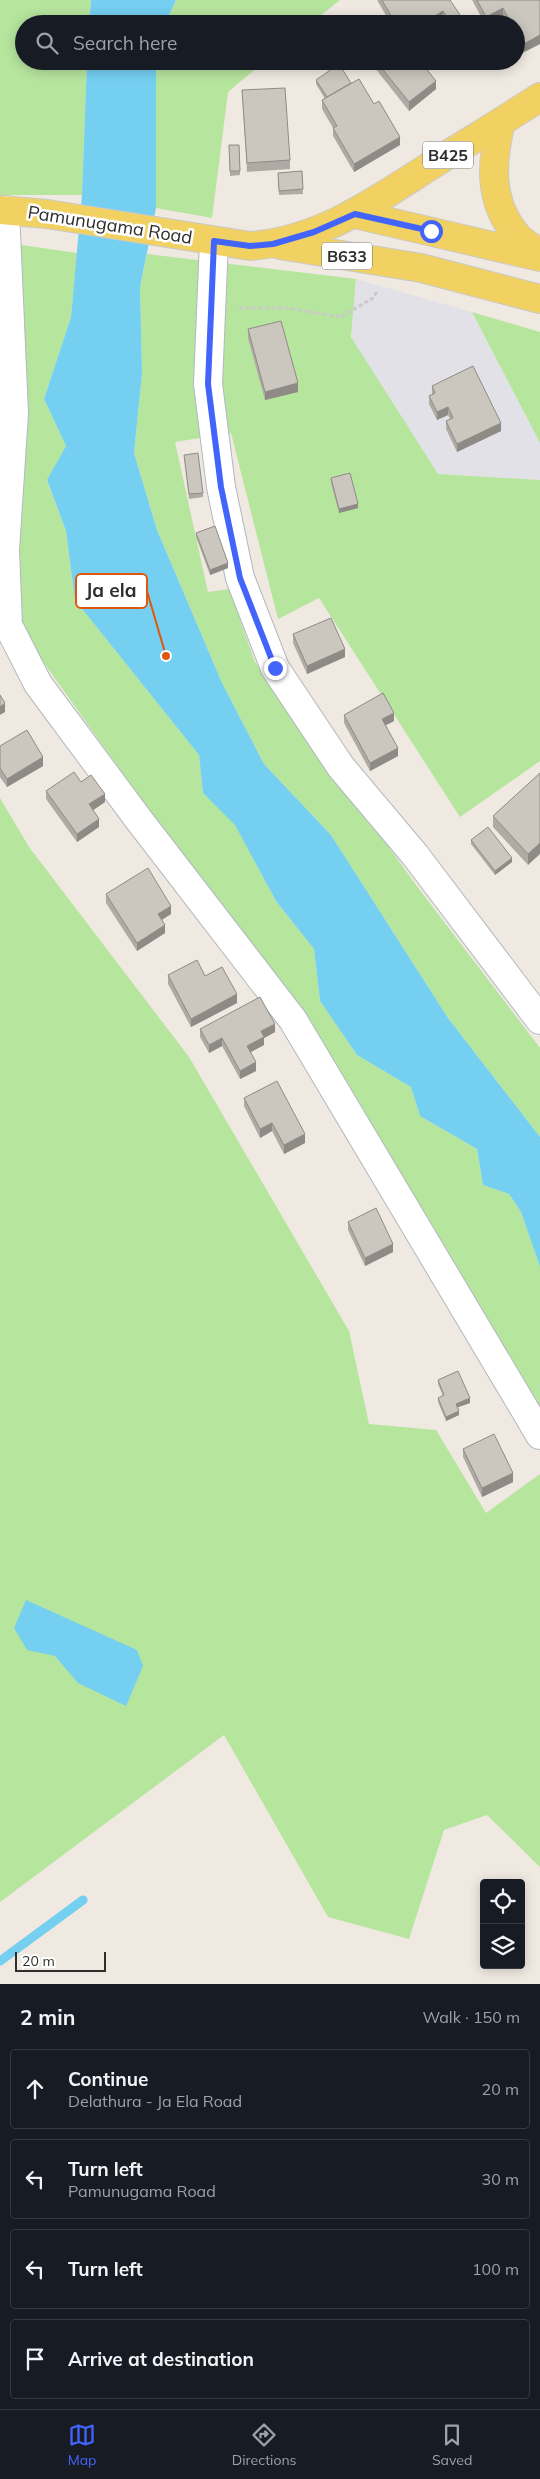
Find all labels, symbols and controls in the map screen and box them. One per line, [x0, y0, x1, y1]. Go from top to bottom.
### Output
search box [15, 15, 525, 70]
icon: search [33, 29, 61, 57]
text: Search here [73, 31, 177, 55]
road number: B425 [423, 142, 473, 168]
street label: Pamunugama Road [26, 200, 194, 249]
route start [420, 220, 443, 243]
road number: B633 [322, 242, 372, 270]
callout: Ja ela [76, 574, 147, 608]
text: Ja ela [85, 578, 137, 602]
route end [264, 657, 287, 680]
map controls [480, 1879, 525, 1969]
button: locate [480, 1879, 525, 1924]
button: layers [480, 1924, 525, 1969]
scale bar [15, 1949, 106, 1972]
text: 20 m [22, 1952, 55, 1970]
text: 2 min [20, 2004, 75, 2030]
text: Walk · 150 m [422, 2007, 520, 2027]
text: Continue [68, 2067, 148, 2091]
icon: ahead [21, 2075, 49, 2103]
text: 20 m [482, 2079, 519, 2099]
text: Delathura - Ja Ela Road [68, 2091, 242, 2111]
text: Turn left [68, 2157, 143, 2181]
icon: left [21, 2165, 49, 2193]
text: 30 m [482, 2169, 519, 2189]
text: Pamunugama Road [68, 2181, 216, 2201]
icon: left [21, 2255, 49, 2283]
text: Turn left [68, 2257, 143, 2281]
text: 100 m [472, 2259, 519, 2279]
icon: arrive [21, 2345, 49, 2373]
text: Arrive at destination [68, 2347, 254, 2371]
tab: Map [68, 2421, 96, 2469]
tab: Directions [232, 2421, 297, 2469]
tab: Saved [432, 2421, 472, 2469]

